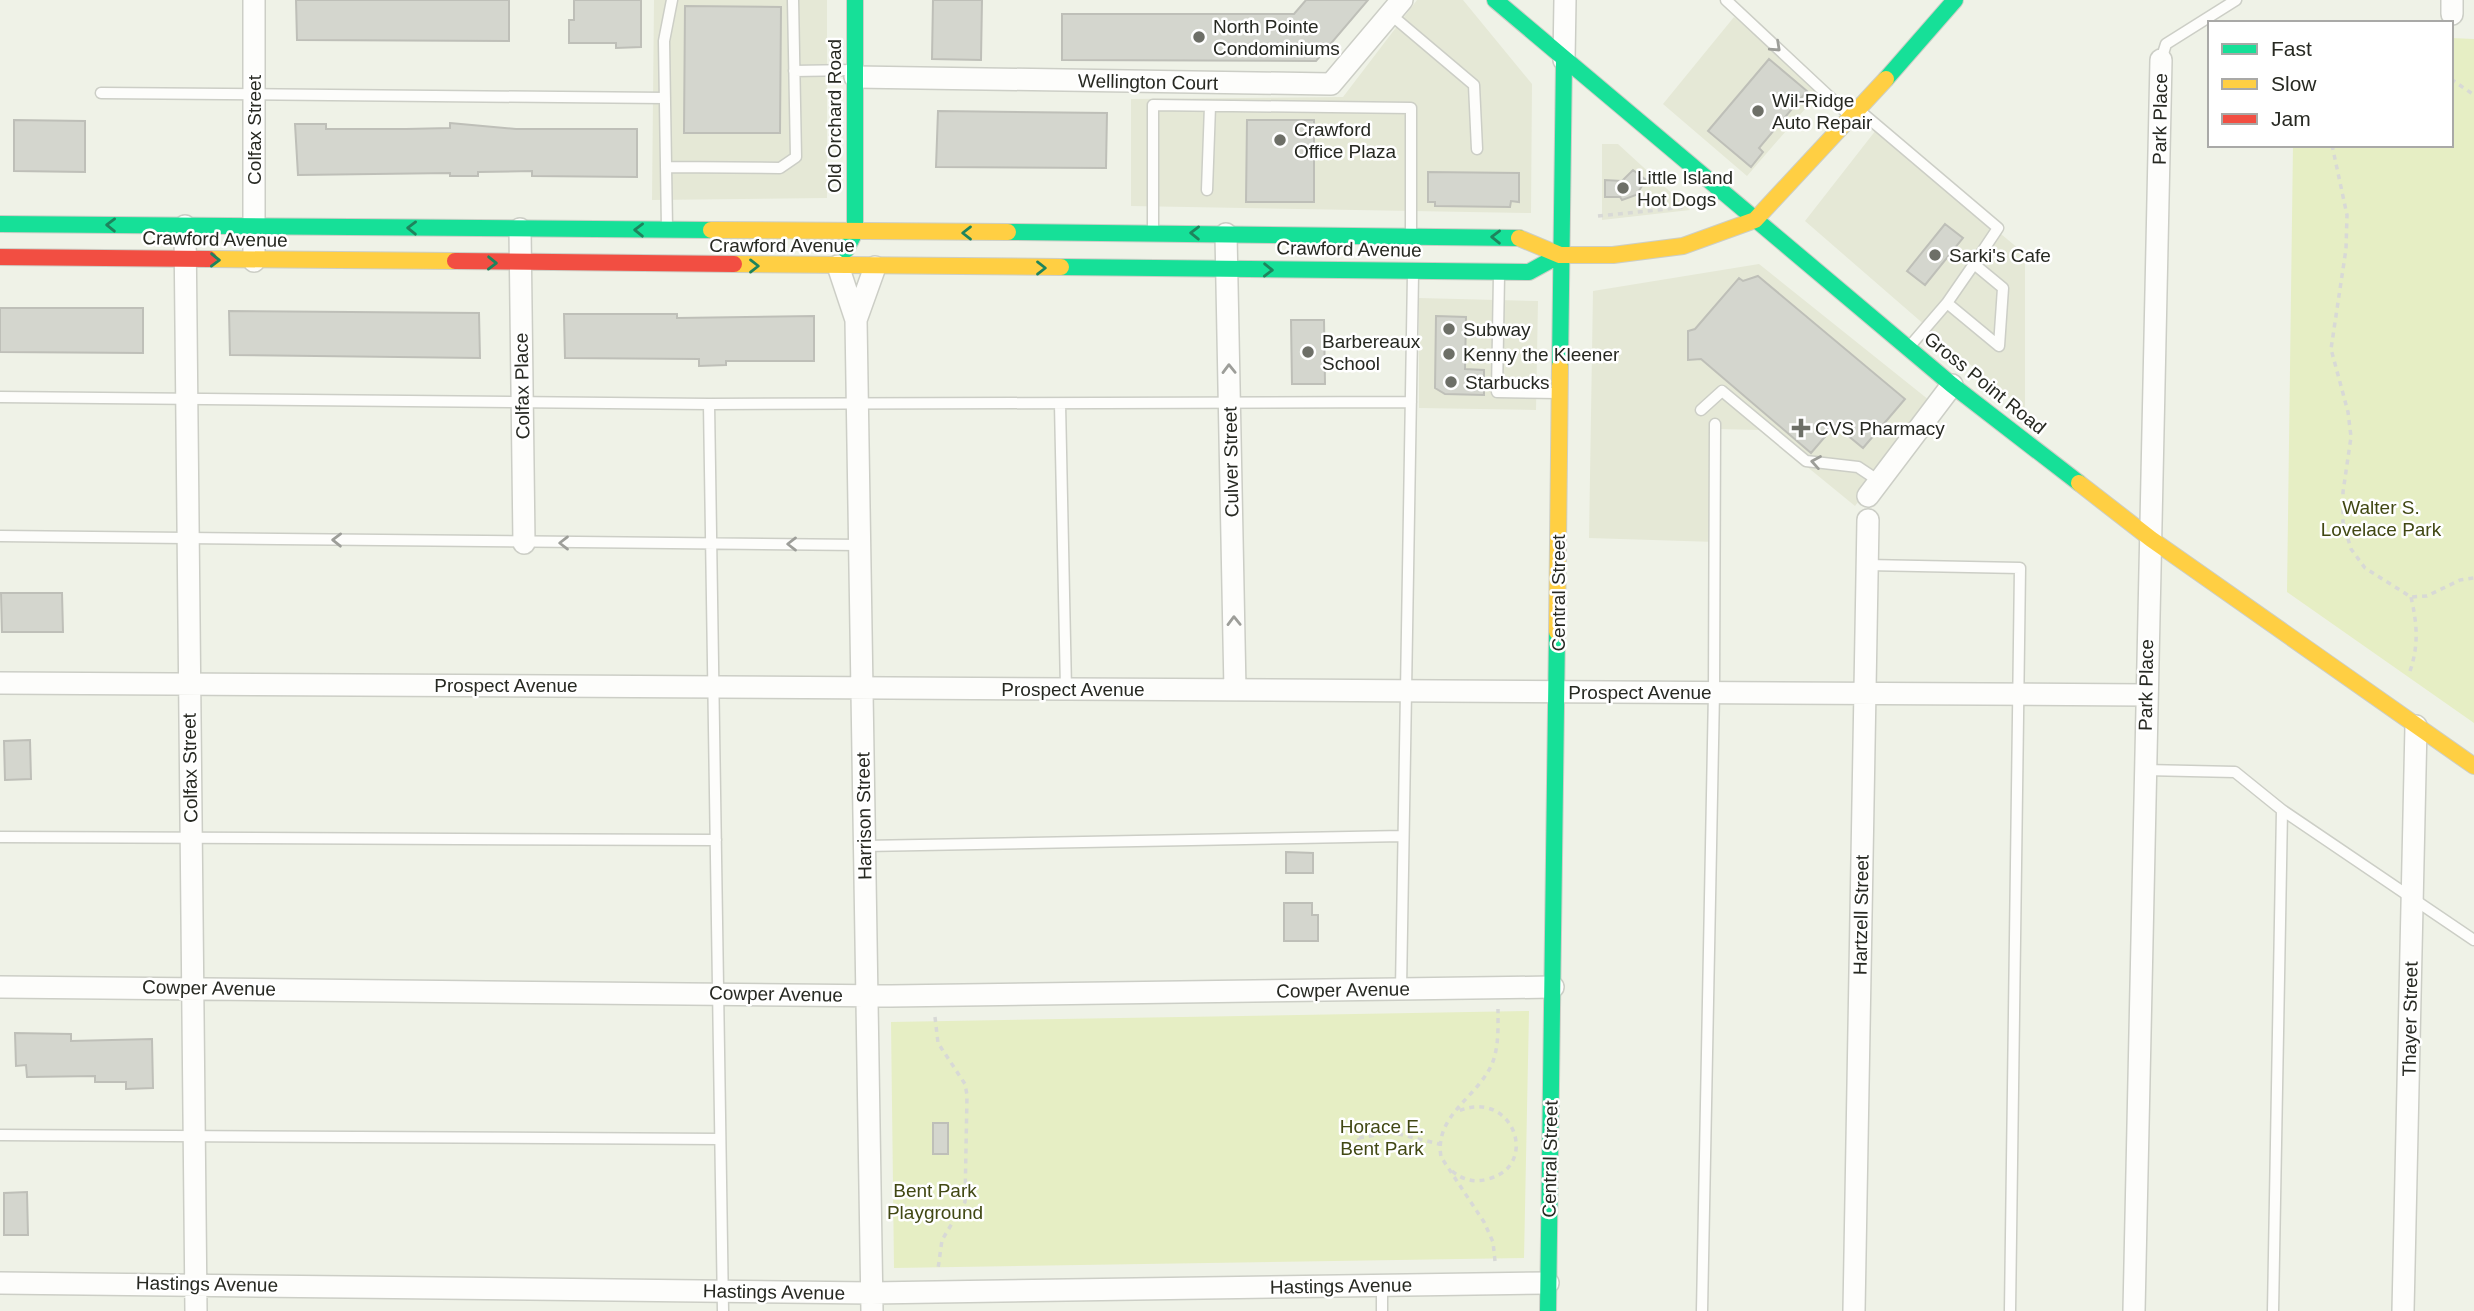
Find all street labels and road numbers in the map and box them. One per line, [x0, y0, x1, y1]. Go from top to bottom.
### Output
street label: Old Orchard Road [824, 39, 845, 193]
street label: Wellington Court [1078, 70, 1219, 94]
street label: Park Place [2149, 73, 2171, 165]
street label: Colfax Street [244, 74, 265, 185]
street label: Crawford Avenue [142, 227, 288, 251]
street label: Crawford Avenue [709, 235, 855, 256]
street label: Crawford Avenue [1276, 237, 1422, 261]
street label: Gross Point Road [1920, 328, 2050, 438]
street label: Colfax Place [511, 332, 533, 440]
street label: Culver Street [1220, 406, 1242, 518]
street label: Central Street [1548, 534, 1569, 652]
street label: Park Place [2135, 639, 2157, 731]
street label: Prospect Avenue [434, 675, 578, 696]
street label: Prospect Avenue [1001, 679, 1145, 700]
street label: Prospect Avenue [1568, 682, 1712, 703]
street label: Colfax Street [179, 712, 201, 823]
street label: Harrison Street [852, 751, 876, 880]
street label: Hartzell Street [1849, 854, 1873, 975]
street label: Thayer Street [2398, 961, 2422, 1077]
street label: Cowper Avenue [142, 976, 276, 1000]
street label: Cowper Avenue [1276, 978, 1410, 1002]
street label: Cowper Avenue [709, 982, 843, 1006]
street label: Central Street [1538, 1100, 1562, 1218]
street label: Hastings Avenue [136, 1272, 278, 1296]
street label: Hastings Avenue [1270, 1274, 1412, 1298]
street label: Hastings Avenue [703, 1280, 845, 1304]

